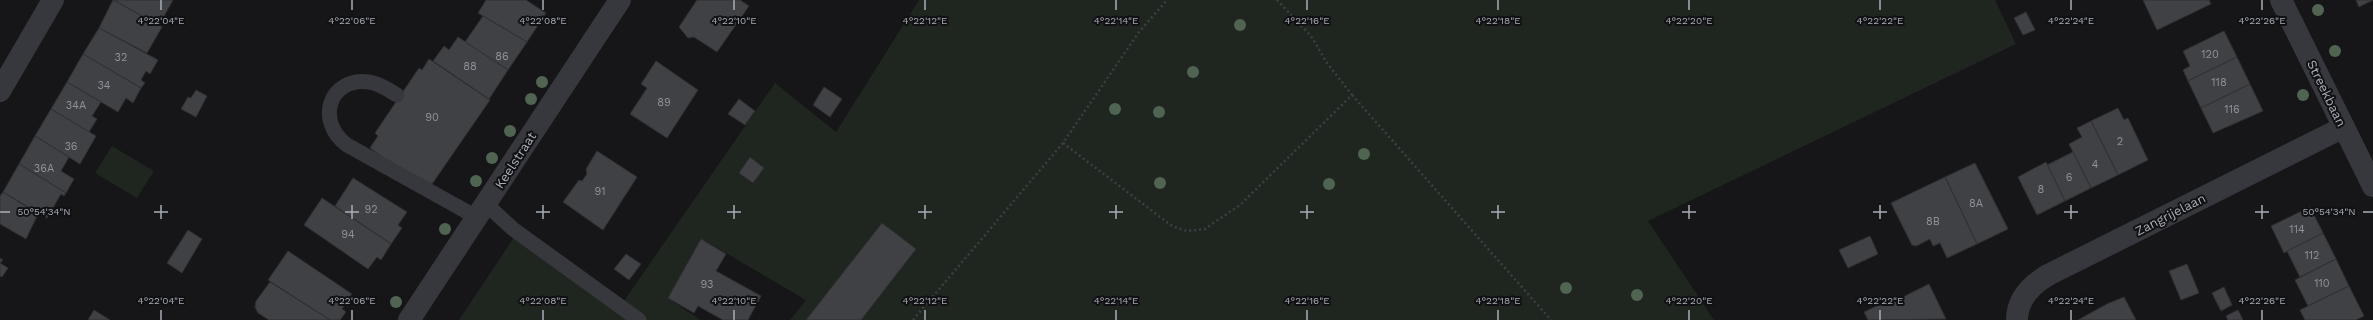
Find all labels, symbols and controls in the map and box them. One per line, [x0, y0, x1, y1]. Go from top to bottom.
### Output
text: 4°22'04"E [138, 15, 184, 26]
text: 4°22'06"E [328, 15, 376, 26]
text: 4°22'08"E [519, 15, 567, 26]
text: 4°22'10"E [711, 15, 757, 26]
text: 4°22'12"E [903, 15, 947, 26]
text: 4°22'14"E [1094, 15, 1138, 26]
text: 4°22'16"E [1284, 15, 1330, 26]
text: 4°22'18"E [1475, 15, 1521, 26]
text: 4°22'20"E [1665, 15, 1713, 26]
text: 4°22'22"E [1857, 15, 1903, 26]
text: 4°22'24"E [2048, 15, 2094, 26]
text: 4°22'26"E [2238, 15, 2286, 26]
house number: 120 [2201, 48, 2219, 61]
house number: 86 [495, 50, 509, 63]
house number: 32 [115, 51, 127, 64]
street label: Streekbaan [2304, 57, 2349, 129]
house number: 88 [463, 60, 477, 73]
house number: 118 [2211, 76, 2227, 89]
house number: 34 [97, 79, 111, 92]
house number: 89 [657, 96, 671, 109]
house number: 34A [66, 99, 86, 112]
house number: 116 [2224, 103, 2240, 116]
house number: 90 [425, 111, 439, 124]
street label: Keelstraat [492, 129, 540, 191]
house number: 2 [2117, 135, 2123, 148]
house number: 36 [64, 140, 78, 153]
house number: 4 [2092, 158, 2099, 171]
house number: 36A [34, 162, 54, 175]
house number: 6 [2066, 171, 2073, 184]
house number: 8 [2038, 183, 2045, 196]
house number: 91 [594, 185, 606, 198]
street label: Zangrijelaan [2133, 190, 2208, 239]
house number: 8A [1969, 197, 1983, 210]
house number: 92 [364, 203, 378, 216]
text: 50°54'34"N [17, 206, 71, 217]
text: 50°54'34"N [2302, 206, 2356, 217]
house number: 8B [1926, 215, 1940, 228]
house number: 114 [2289, 223, 2305, 236]
house number: 94 [341, 228, 355, 241]
house number: 112 [2305, 249, 2320, 262]
house number: 110 [2314, 277, 2330, 290]
house number: 93 [701, 278, 713, 291]
text: 4°22'04"E [138, 295, 184, 306]
text: 4°22'06"E [328, 295, 376, 306]
text: 4°22'08"E [519, 295, 567, 306]
text: 4°22'10"E [711, 295, 757, 306]
text: 4°22'12"E [903, 295, 947, 306]
text: 4°22'14"E [1094, 295, 1138, 306]
text: 4°22'16"E [1284, 295, 1330, 306]
text: 4°22'18"E [1475, 295, 1521, 306]
text: 4°22'20"E [1665, 295, 1713, 306]
text: 4°22'22"E [1857, 295, 1903, 306]
text: 4°22'24"E [2048, 295, 2094, 306]
text: 4°22'26"E [2238, 295, 2286, 306]

